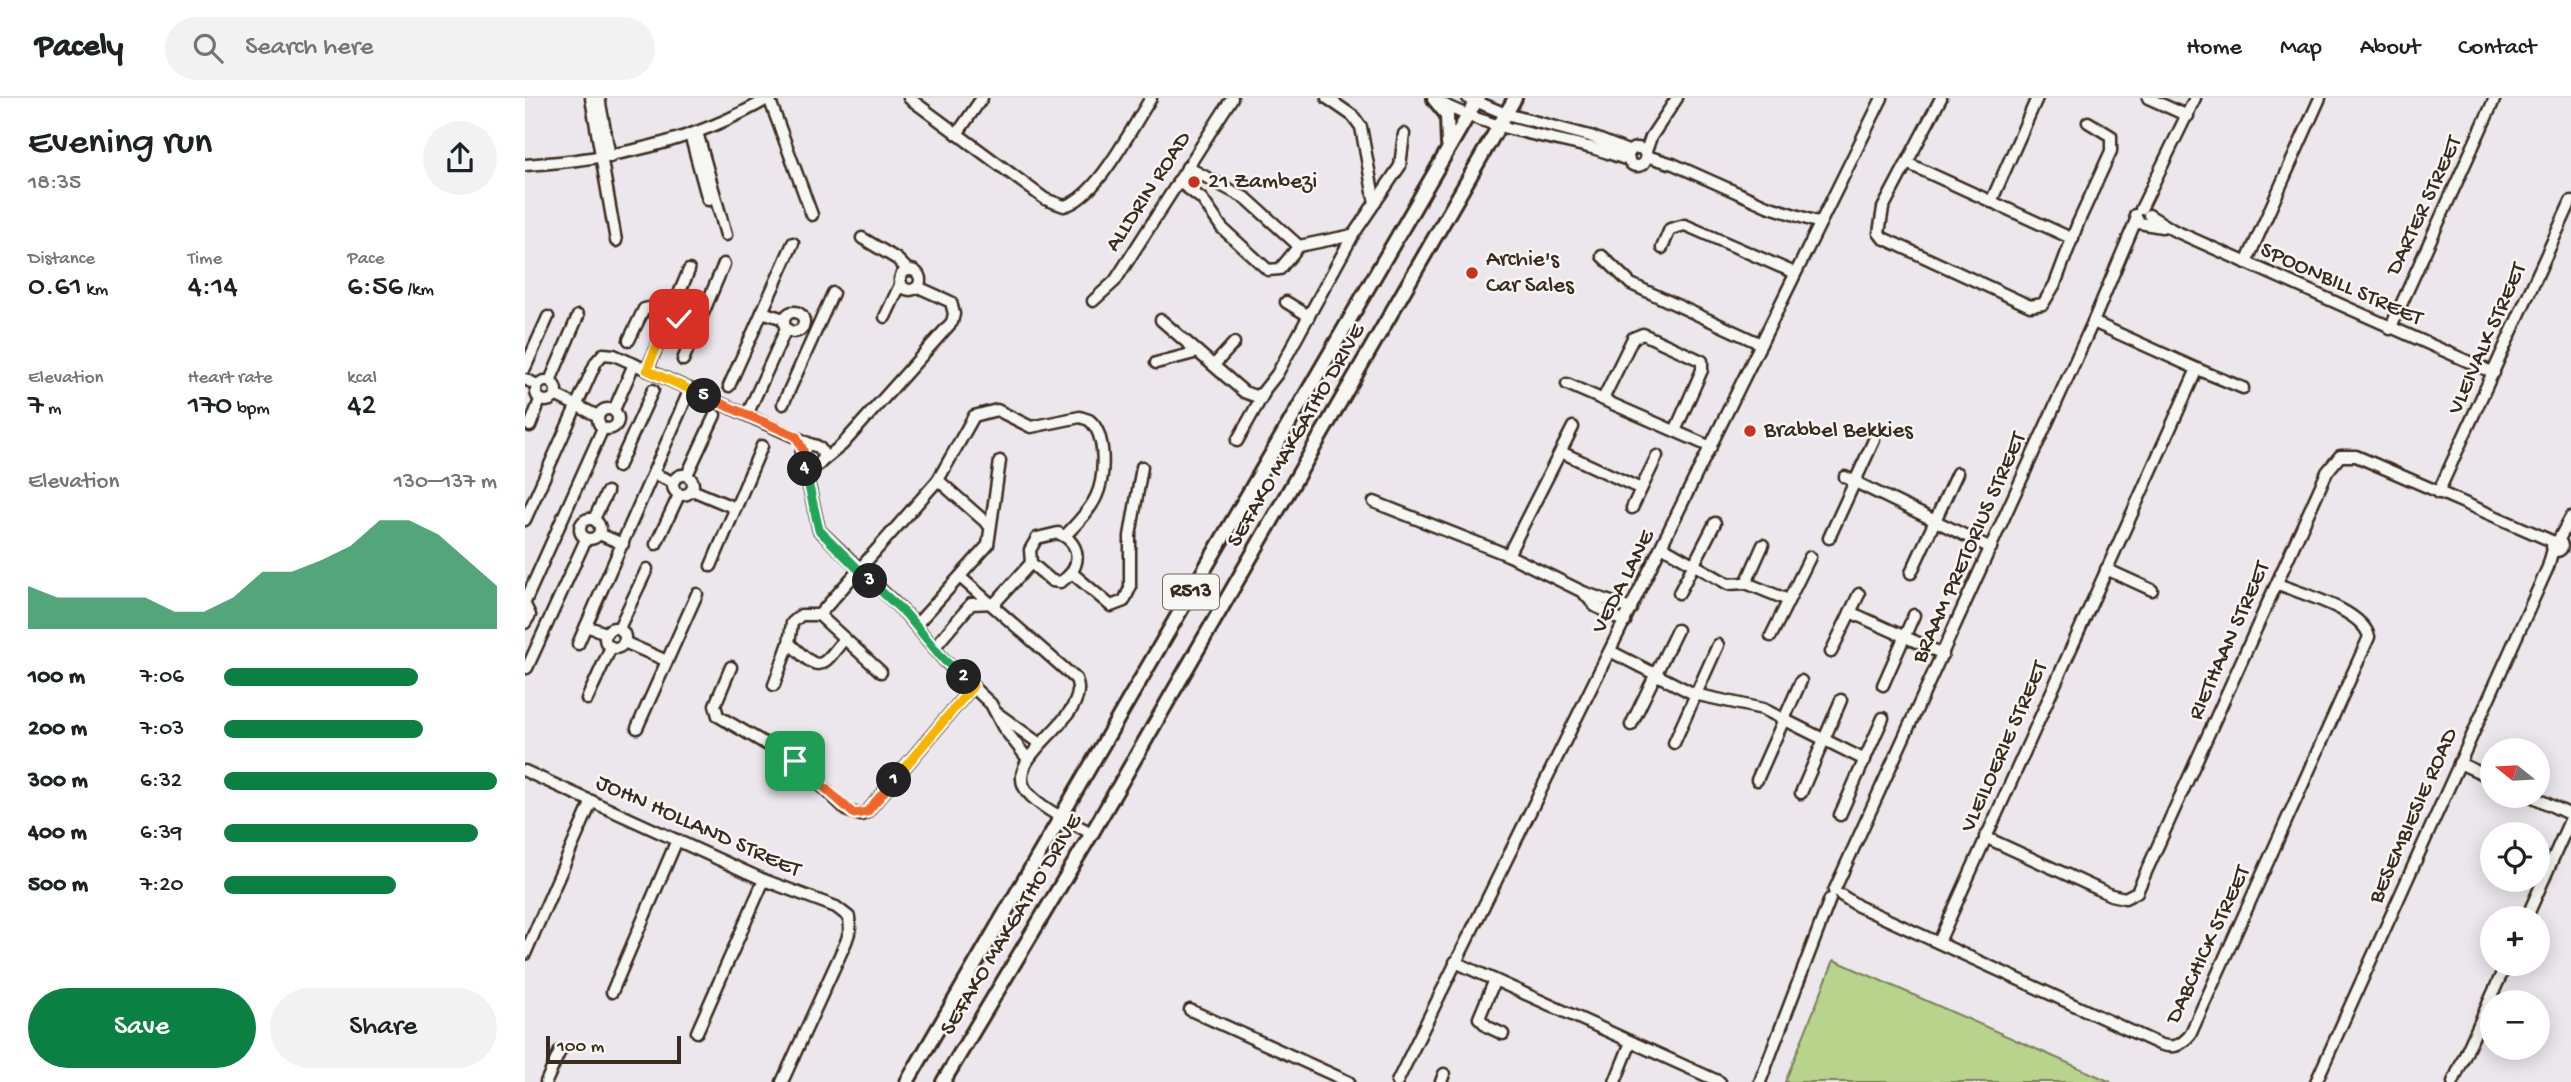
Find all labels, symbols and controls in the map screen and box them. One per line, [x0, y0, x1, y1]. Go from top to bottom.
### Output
search box [165, 17, 655, 80]
text: Pacely [35, 29, 123, 67]
icon: search [189, 29, 227, 67]
text: Search here [245, 33, 373, 64]
text: Home [2186, 34, 2242, 63]
text: Map [2280, 34, 2322, 63]
text: About [2360, 34, 2420, 63]
text: Contact [2458, 34, 2536, 63]
button: share [423, 121, 497, 195]
text: Evening run [28, 122, 212, 166]
street label: ALLDRIN ROAD [1100, 126, 1198, 257]
street label: DARTER STREET [2380, 131, 2469, 282]
place label: 21 Zambezi [1208, 169, 1317, 196]
text: 18:35 [28, 170, 81, 197]
marker: 21 Zambezi [1186, 174, 1202, 190]
street label: SPOONBILL STREET [2256, 237, 2427, 333]
place label: Archie's Car Sales [1486, 247, 1574, 300]
text: Distance [28, 248, 95, 271]
text: Time [188, 248, 222, 271]
text: Pace [347, 248, 385, 271]
street label: VLEIVALK STREET [2442, 258, 2534, 420]
marker: Archie's Car Sales [1464, 265, 1480, 281]
text: 0.61 [28, 271, 82, 306]
text: 4:14 [188, 271, 238, 306]
text: 6:56 [347, 271, 403, 306]
text: km [82, 279, 108, 302]
text: /km [403, 279, 434, 302]
pin [649, 289, 709, 349]
icon: check [660, 300, 698, 338]
street label: SEFAKO MAKGATHO DRIVE [1222, 318, 1373, 553]
text: Elevation [28, 367, 104, 390]
text: Heart rate [188, 367, 273, 390]
text: kcal [347, 367, 377, 390]
pin: 5 [687, 378, 721, 414]
text: 5 [699, 384, 709, 407]
text: 7 [28, 390, 44, 425]
text: 170 [188, 390, 232, 425]
text: 42 [347, 390, 376, 425]
text: m [44, 398, 62, 421]
text: bpm [232, 398, 270, 421]
place label: Brabbel Bekkies [1763, 418, 1913, 445]
marker: Brabbel Bekkies [1742, 423, 1758, 439]
street label: BRAAM PRETORIUS STREET [1906, 427, 2034, 669]
pin: 4 [787, 452, 823, 486]
text: 4 [800, 457, 809, 480]
text: Elevation [28, 469, 119, 496]
text: 130–137 m [394, 469, 497, 496]
street label: VEDA LANE [1586, 524, 1662, 639]
street label: RIETHAAN STREET [2183, 557, 2277, 724]
pin: 3 [853, 564, 887, 598]
text: 3 [865, 569, 874, 592]
road number: R513 [1163, 574, 1219, 610]
street label: VLEILOERIE STREET [1955, 656, 2055, 838]
pin: 2 [947, 660, 982, 694]
text: 100 m [28, 664, 85, 691]
text: 7:06 [140, 664, 184, 691]
text: 2 [959, 665, 968, 688]
text: 200 m [28, 716, 87, 743]
text: 7:03 [140, 716, 184, 743]
street label: BESEMBIESIE ROAD [2363, 723, 2465, 909]
pin [765, 731, 825, 791]
north arrow [2480, 738, 2550, 808]
map controls [2480, 738, 2550, 1060]
icon: arrive [776, 742, 814, 780]
pin: 1 [877, 762, 911, 798]
text: 300 m [28, 768, 88, 795]
text: 6:32 [140, 768, 182, 795]
text: 1 [890, 768, 897, 791]
street label: JOHN HOLLAND STREET [591, 770, 806, 885]
street label: SEFAKO MAKGATHO DRIVE [935, 808, 1090, 1041]
text: 400 m [28, 820, 87, 847]
text: 6:39 [140, 820, 182, 847]
button: locate [2480, 822, 2550, 892]
street label: DABCHICK STREET [2160, 861, 2258, 1030]
text: 500 m [28, 872, 88, 899]
text: 7:20 [140, 872, 184, 899]
button: + [2480, 906, 2550, 976]
button: Save [28, 988, 256, 1068]
button: Share [270, 988, 497, 1068]
button: − [2480, 990, 2550, 1060]
scale bar [546, 1033, 681, 1065]
text: 100 m [557, 1036, 604, 1059]

